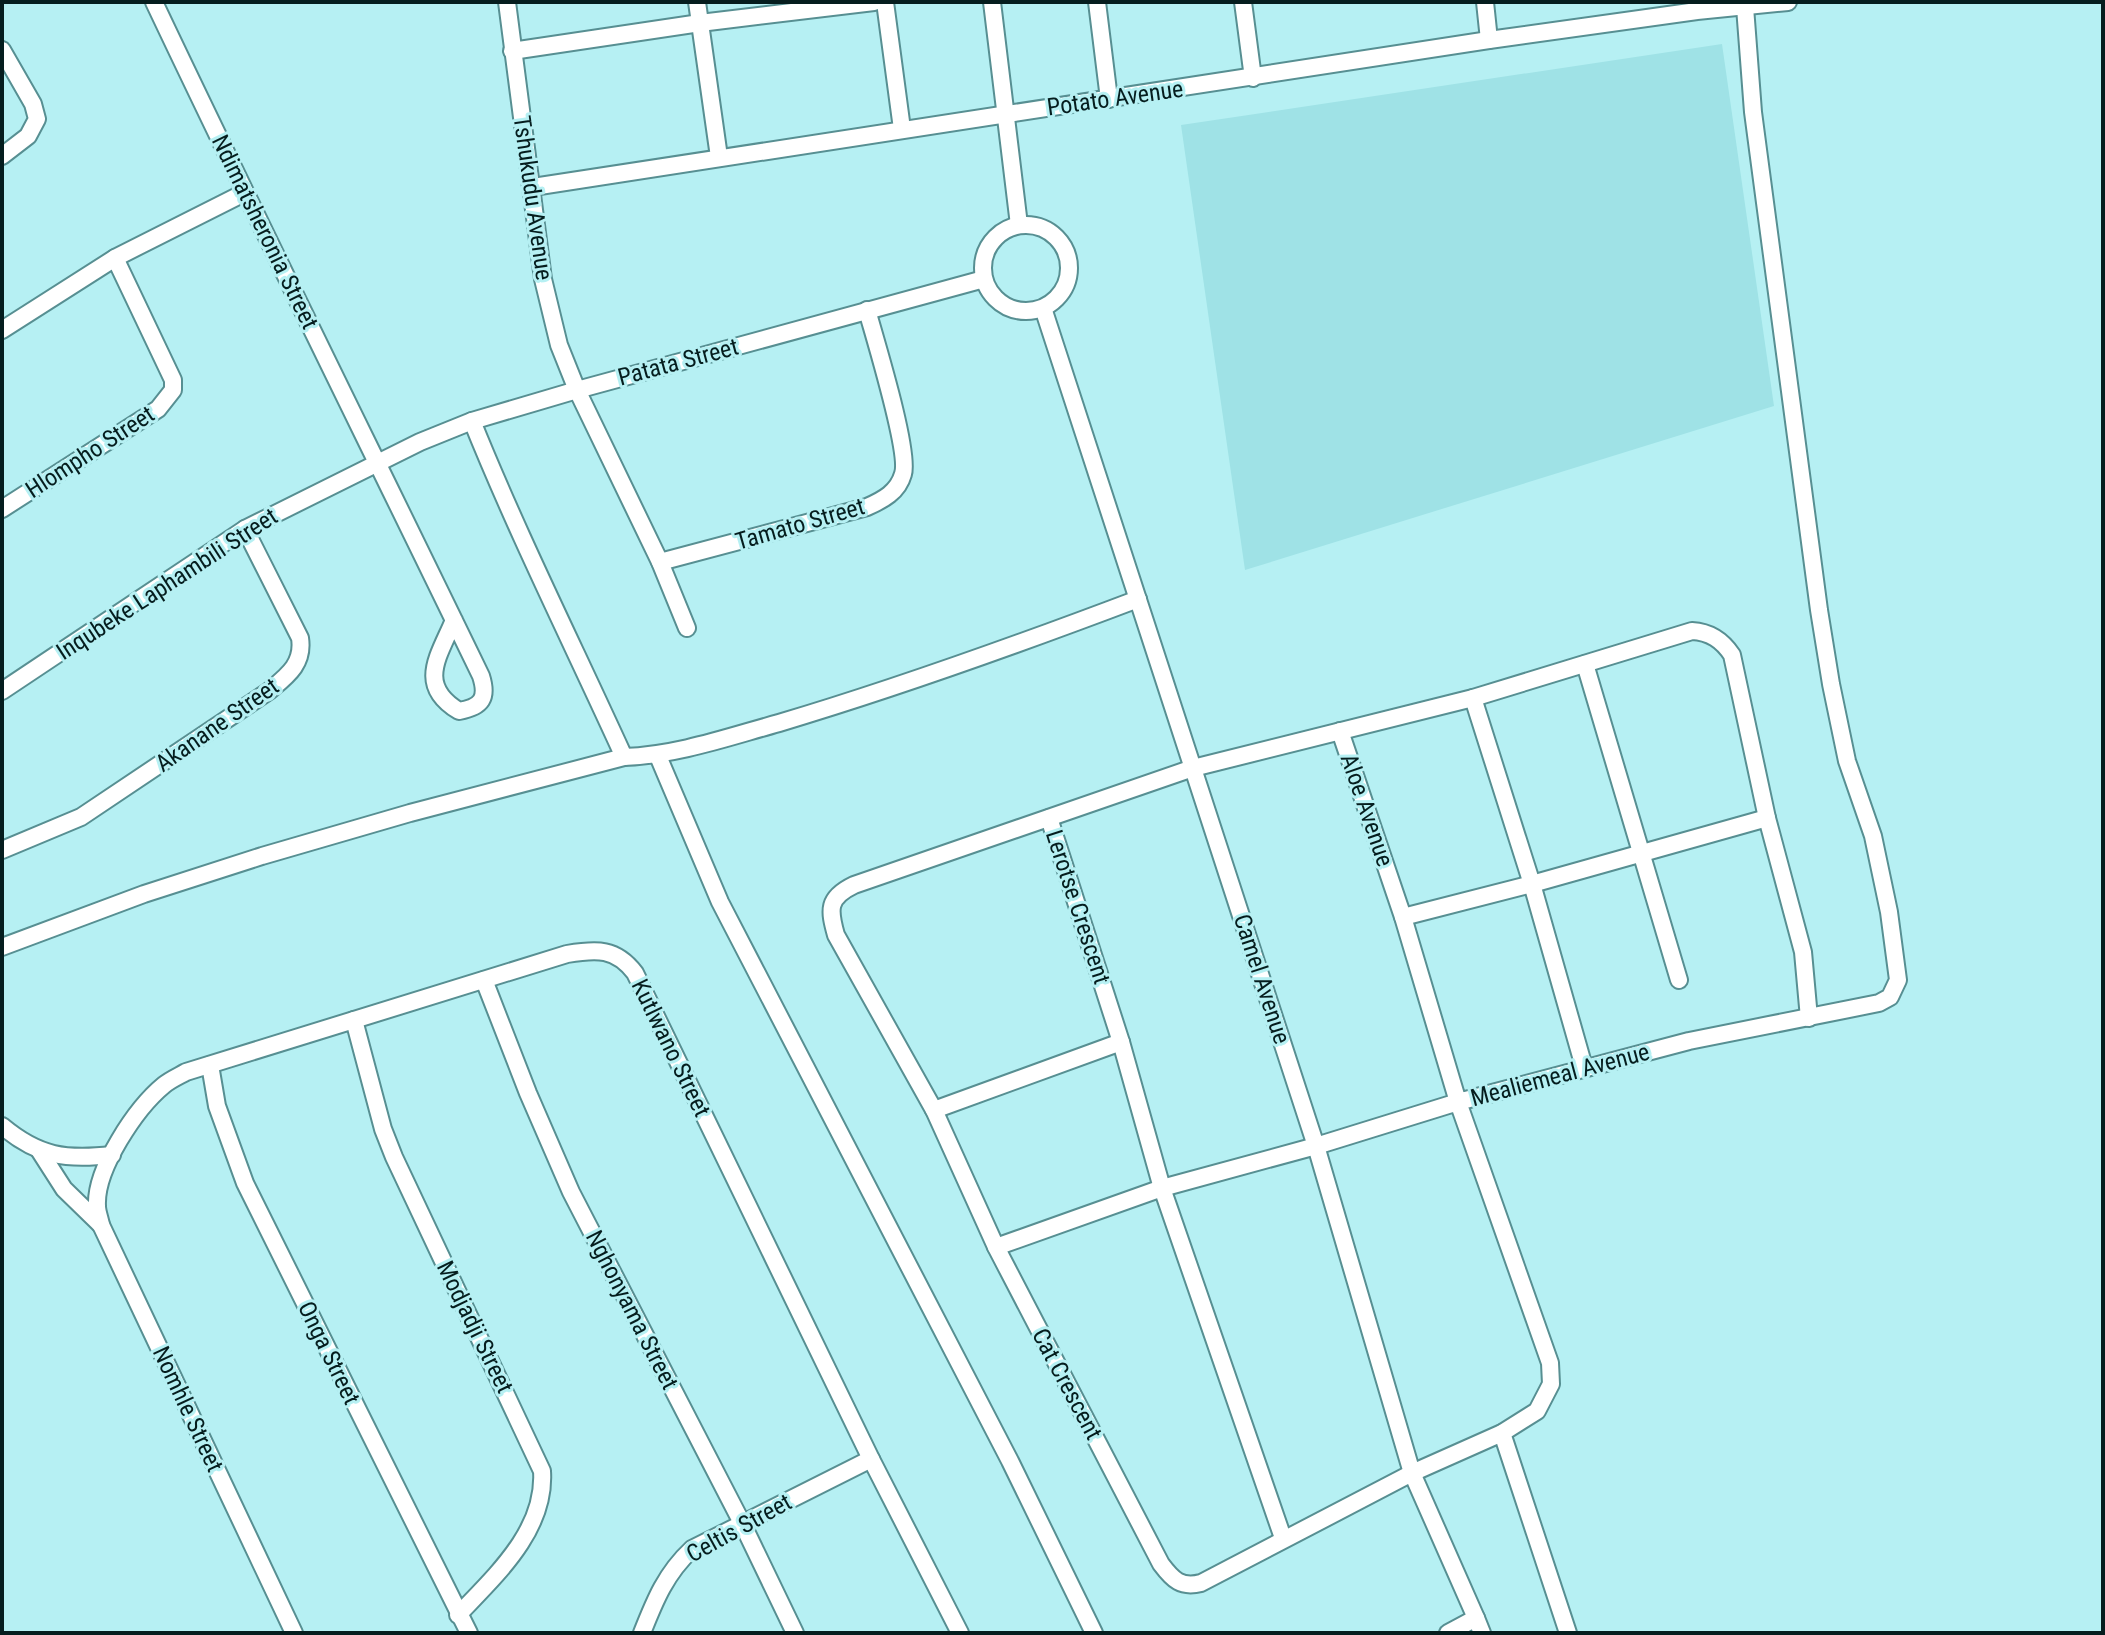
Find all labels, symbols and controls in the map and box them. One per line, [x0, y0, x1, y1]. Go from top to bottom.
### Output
street label: Potato Avenue [1045, 75, 1185, 121]
street label: Tshukudu Avenue [508, 114, 558, 282]
street label: Ndimatsheronia Street [206, 130, 324, 334]
street label: Patata Street [615, 332, 741, 392]
street label: Hlompho Street [20, 400, 160, 504]
street label: Tamato Street [732, 492, 868, 556]
street label: Inqubeke Laphambili Street [51, 502, 283, 666]
street label: Akanane Street [150, 672, 284, 778]
street label: Aloe Avenue [1335, 750, 1399, 870]
street label: Lerotse Crescent [1040, 826, 1116, 988]
street label: Camel Avenue [1228, 911, 1296, 1047]
street label: Kutlwano Street [626, 975, 716, 1121]
street label: Mealiemeal Avenue [1467, 1038, 1653, 1112]
street label: Nghonyama Street [580, 1226, 684, 1394]
street label: Modjadji Street [431, 1256, 519, 1398]
street label: Onga Street [292, 1297, 366, 1409]
street label: Cat Crescent [1026, 1324, 1108, 1444]
street label: Nomhle Street [147, 1342, 229, 1476]
street label: Celtis Street [682, 1488, 796, 1568]

